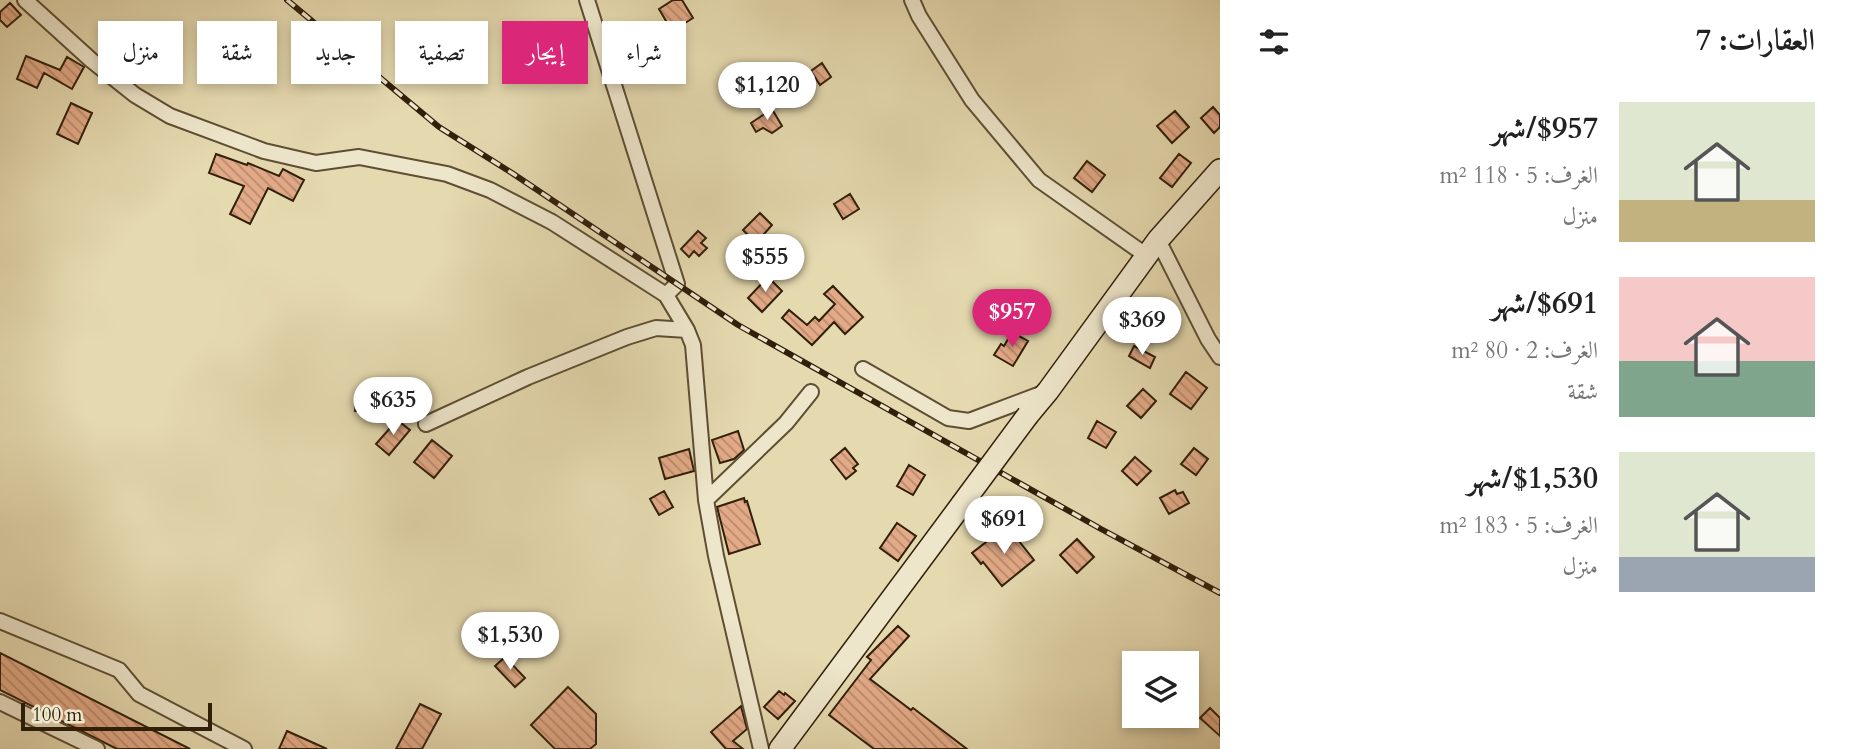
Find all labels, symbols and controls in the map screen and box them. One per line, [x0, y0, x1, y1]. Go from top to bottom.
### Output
text: العقارات: 7 [1696, 20, 1815, 61]
chip: منزل [98, 21, 183, 84]
chip: شقة [197, 21, 277, 84]
chip: جديد [291, 21, 381, 84]
chip: تصفية [395, 21, 488, 84]
chip: إيجار [502, 21, 588, 84]
chip: شراء [602, 21, 686, 84]
icon: filters [1255, 23, 1293, 61]
pin: $1,120 [710, 62, 824, 122]
text: $1,120 [734, 69, 800, 100]
text: $957/شهر [1492, 108, 1598, 149]
icon: home [1675, 130, 1759, 214]
text: الغرف: 5 · 118 m² [1439, 160, 1598, 191]
text: منزل [1563, 201, 1598, 232]
pin: $555 [724, 234, 806, 294]
text: $555 [741, 241, 789, 272]
text: $691/شهر [1492, 283, 1598, 324]
pin: $957 [971, 290, 1053, 349]
text: $957 [988, 296, 1036, 327]
pin: $369 [1101, 298, 1183, 357]
text: $369 [1118, 304, 1166, 335]
icon: home [1675, 305, 1759, 389]
text: الغرف: 2 · 80 m² [1451, 335, 1598, 366]
text: شقة [1568, 376, 1598, 407]
pin: $635 [352, 378, 434, 437]
text: $635 [369, 384, 417, 415]
text: $1,530/شهر [1467, 458, 1598, 499]
icon: home [1675, 480, 1759, 564]
pin: $691 [963, 496, 1045, 556]
text: $691 [980, 503, 1028, 534]
text: الغرف: 5 · 183 m² [1439, 510, 1598, 541]
text: منزل [1563, 551, 1598, 582]
pin: $1,530 [453, 612, 567, 672]
text: $1,530 [477, 619, 543, 650]
map controls [1122, 651, 1199, 728]
button: layers [1122, 651, 1199, 728]
scale bar [21, 700, 212, 732]
text: 100 m [32, 702, 82, 728]

